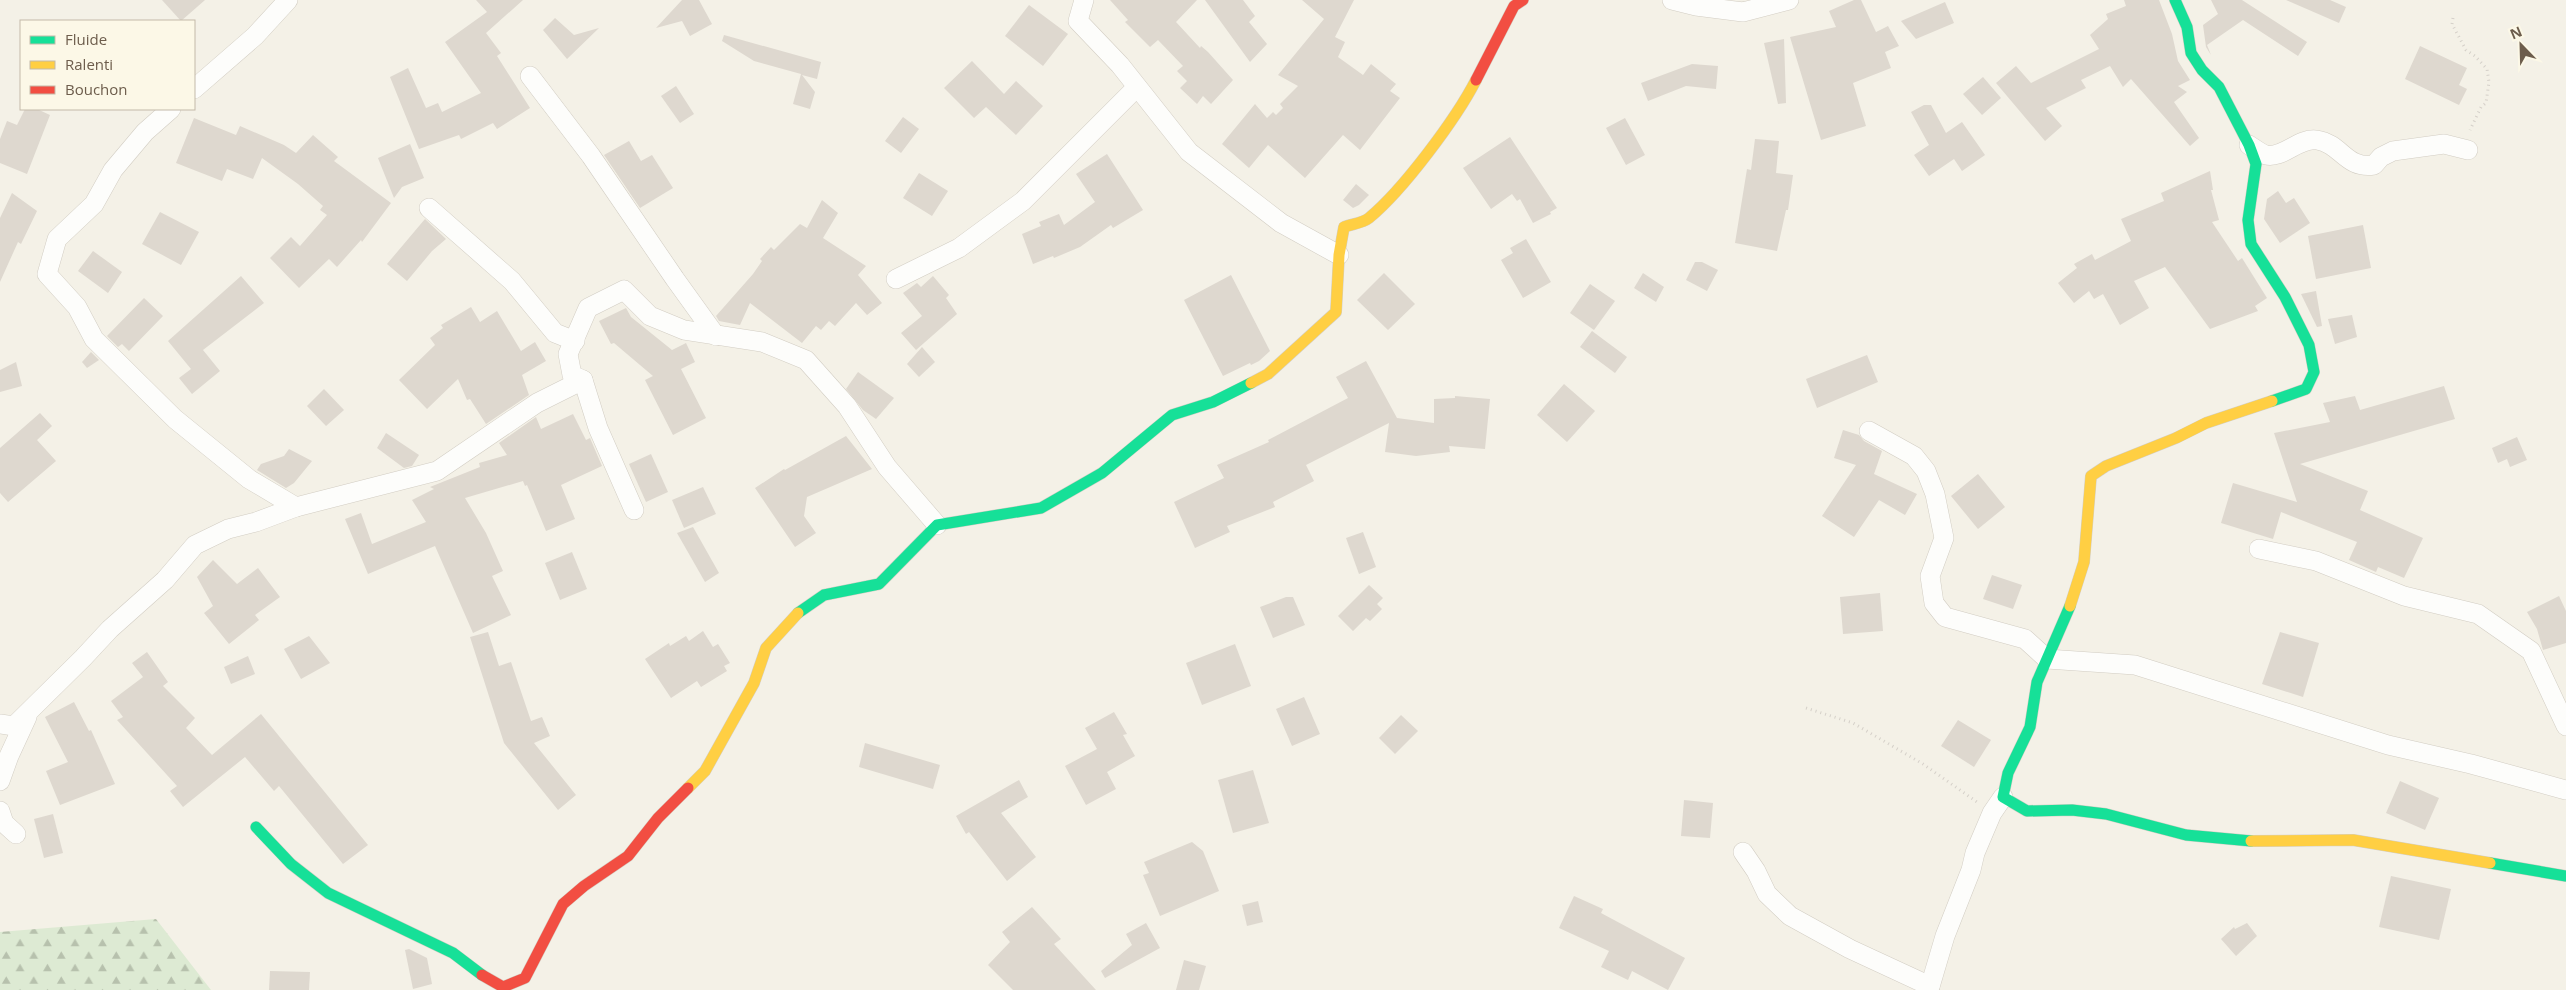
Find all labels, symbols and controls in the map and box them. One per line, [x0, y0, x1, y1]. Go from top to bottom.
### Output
legend [20, 20, 195, 110]
north arrow [2496, 20, 2546, 70]
text: N [2507, 22, 2525, 44]
text: Fluide [65, 29, 107, 49]
text: Ralenti [65, 54, 113, 74]
text: Bouchon [65, 79, 128, 99]

